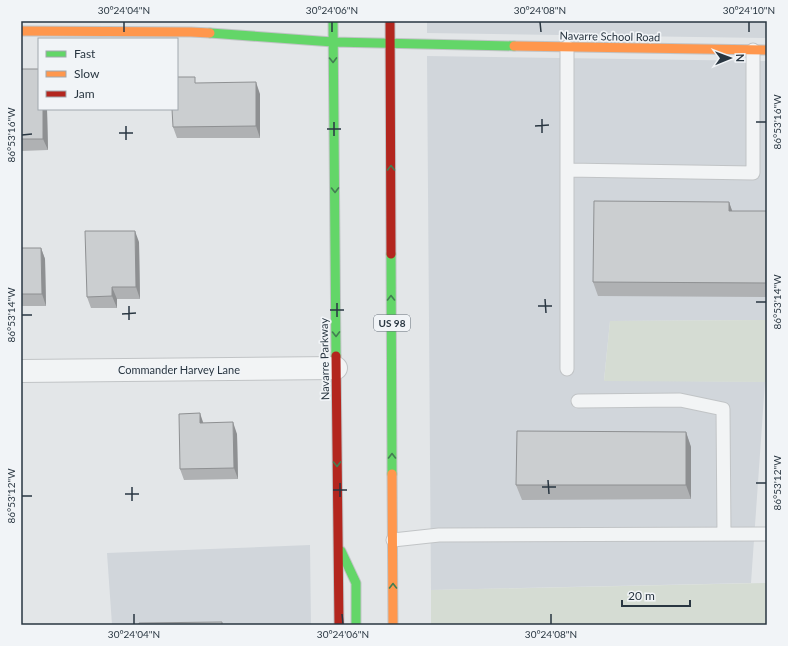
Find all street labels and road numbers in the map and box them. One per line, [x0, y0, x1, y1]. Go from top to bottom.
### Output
street label: Navarre School Road [560, 29, 660, 43]
road number: US 98 [374, 315, 410, 331]
street label: Navarre Parkway [317, 318, 331, 400]
street label: Commander Harvey Lane [118, 363, 240, 376]

